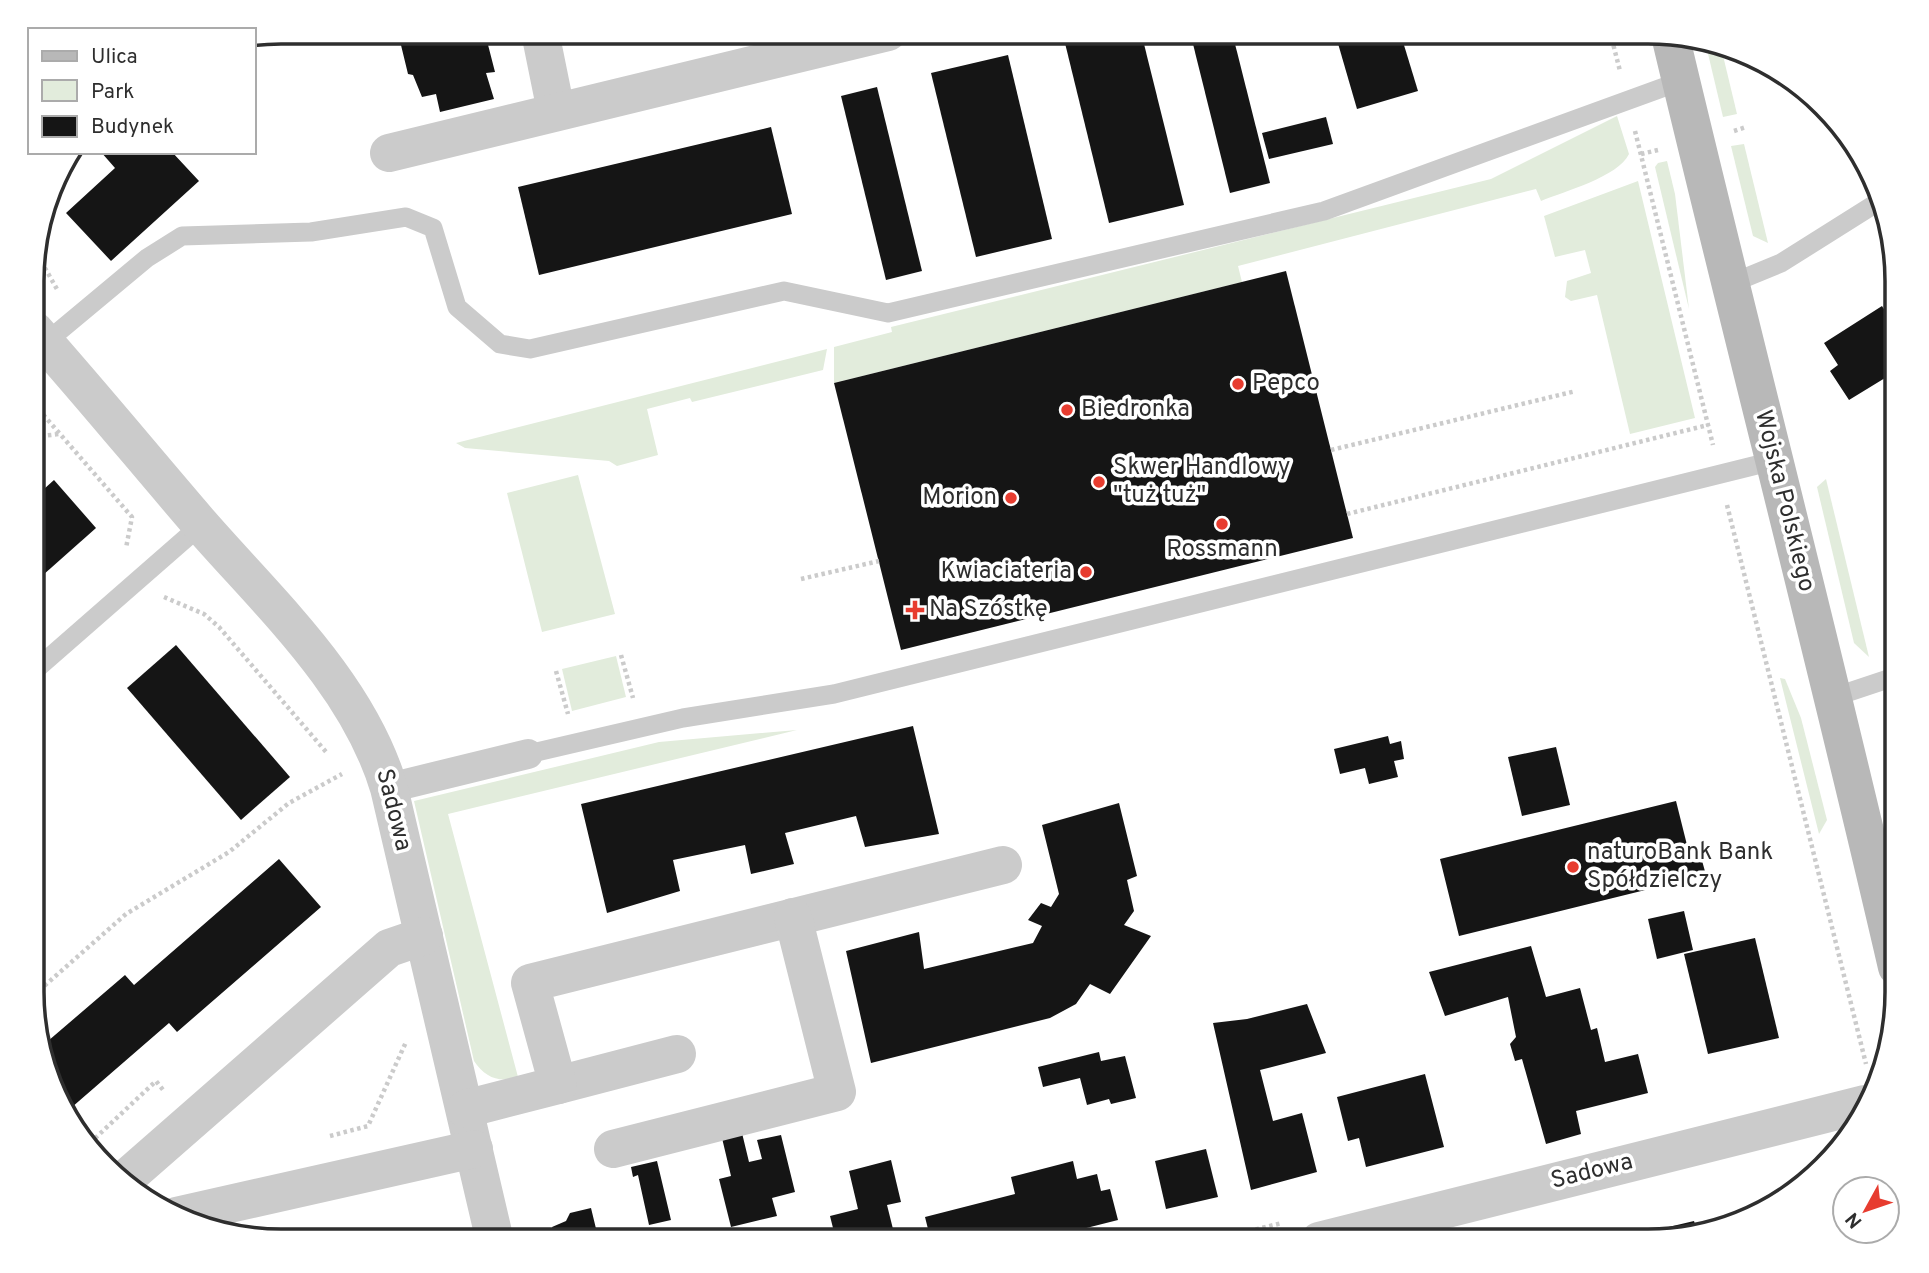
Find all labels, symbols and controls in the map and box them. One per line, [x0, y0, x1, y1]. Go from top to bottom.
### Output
legend [28, 28, 256, 154]
text: Ulica [91, 44, 138, 71]
text: Park [91, 79, 134, 106]
text: Budynek [91, 114, 174, 141]
place label: Pepco [1252, 369, 1320, 399]
marker: Pepco [1230, 376, 1246, 392]
place label: Biedronka [1081, 395, 1190, 425]
marker: Biedronka [1059, 402, 1075, 418]
street label: Wojska Polskiego [1747, 407, 1821, 595]
place label: Skwer Handlowy "tuż tuż" [1113, 453, 1290, 511]
marker: Skwer Handlowy "tuż tuż" [1091, 474, 1107, 490]
place label: Morion [922, 483, 997, 513]
marker: Morion [1003, 490, 1019, 506]
marker: Rossmann [1214, 516, 1230, 532]
place label: Rossmann [1166, 535, 1278, 565]
place label: Kwiaciateria [940, 557, 1072, 587]
marker: Kwiaciateria [1078, 564, 1094, 580]
place label: Na Szóstkę [929, 595, 1048, 625]
marker: Na Szóstkę [907, 602, 923, 618]
street label: Sadowa [368, 766, 418, 854]
place label: naturoBank Bank Spółdzielczy [1587, 838, 1773, 896]
marker: naturoBank Bank Spółdzielczy [1565, 859, 1581, 875]
street label: Sadowa [1548, 1147, 1636, 1197]
north arrow [1831, 1175, 1901, 1245]
text: N [1841, 1207, 1868, 1233]

